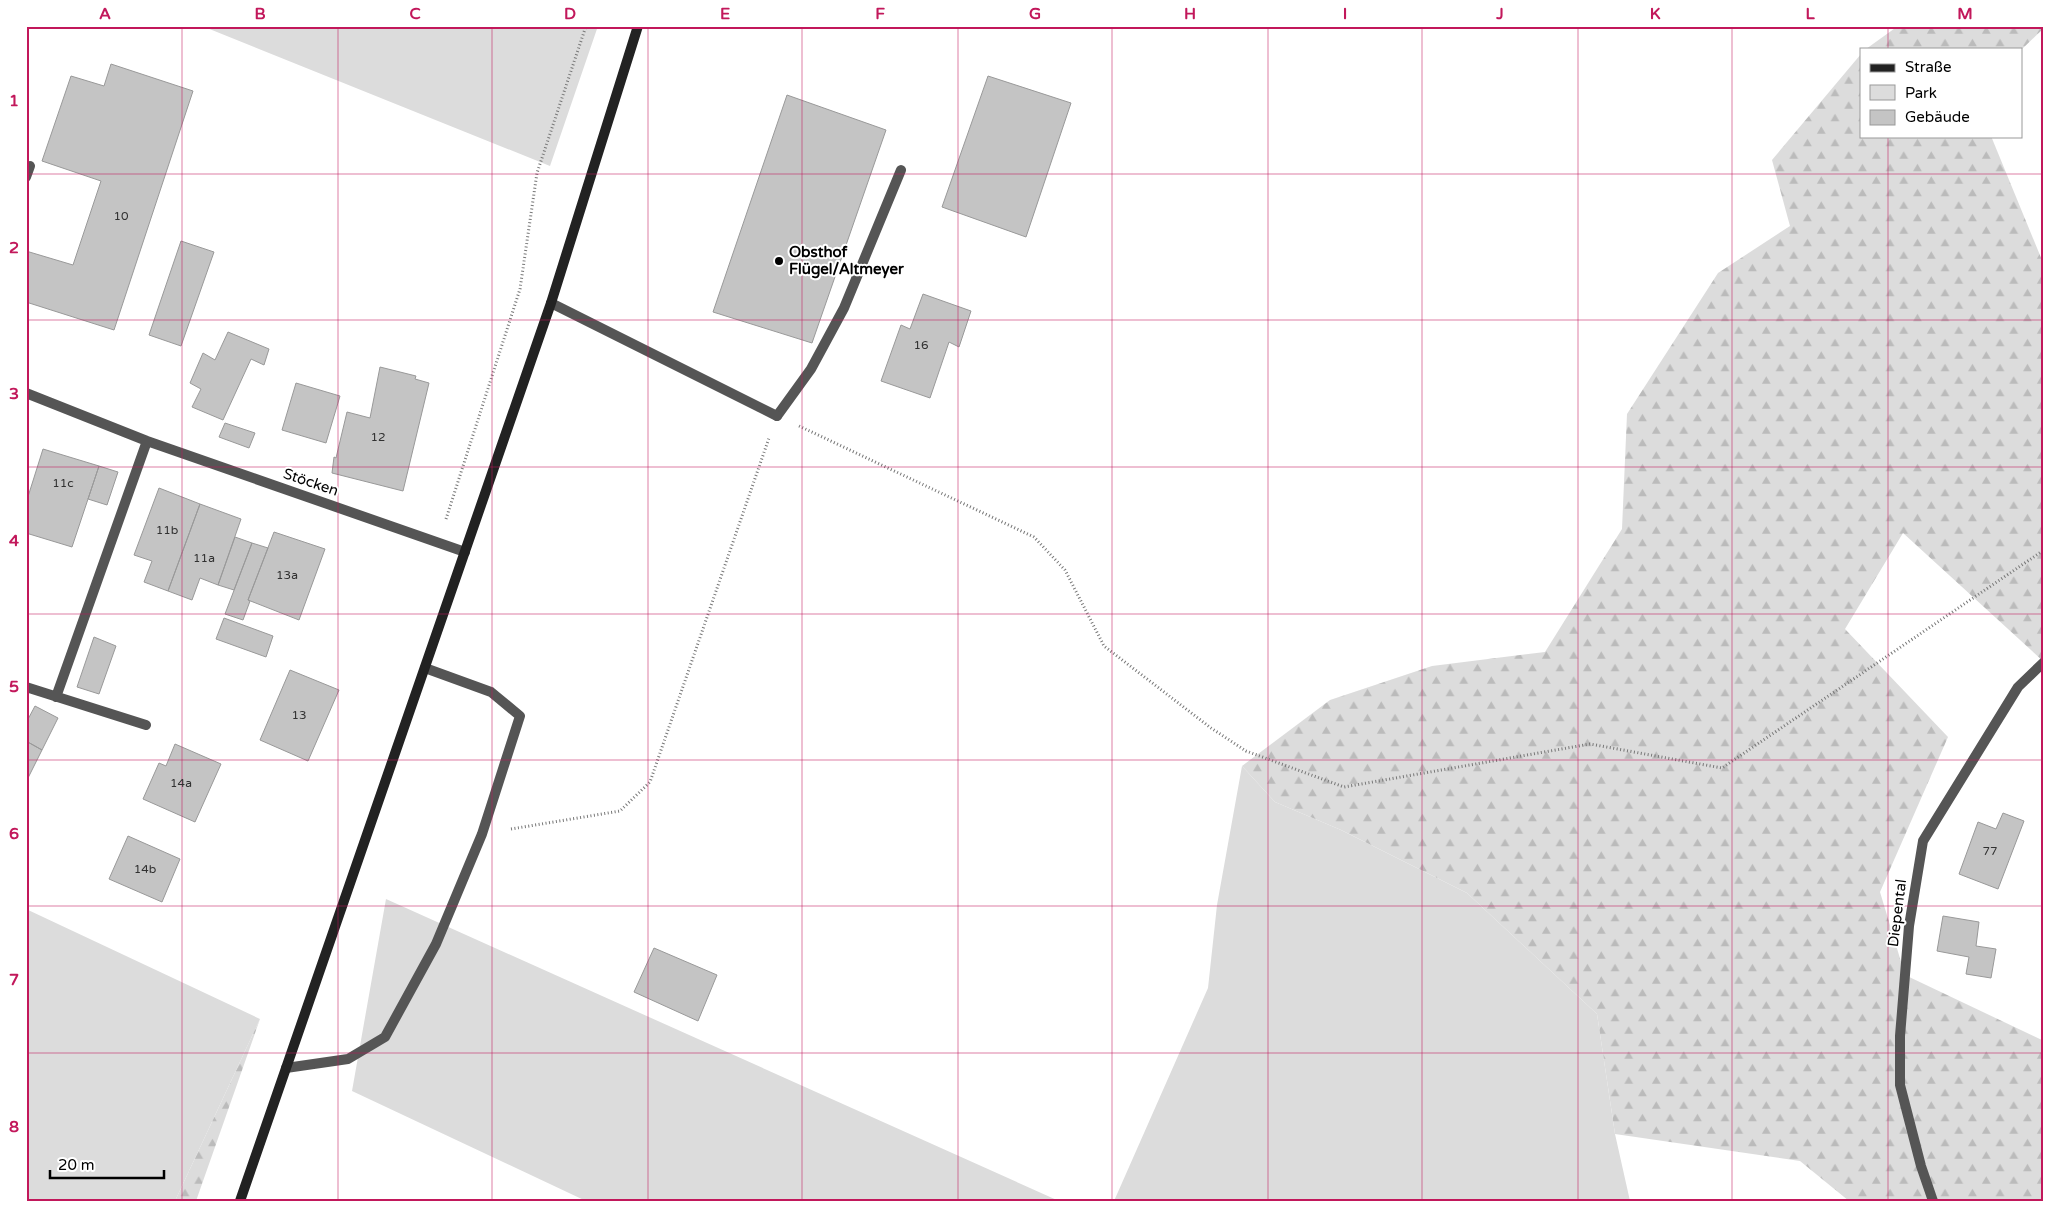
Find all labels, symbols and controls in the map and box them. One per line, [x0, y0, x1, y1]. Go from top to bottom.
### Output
text: A [99, 4, 111, 24]
text: B [254, 4, 266, 24]
text: C [409, 4, 421, 24]
text: D [564, 4, 576, 24]
text: E [720, 4, 730, 24]
text: F [875, 4, 885, 24]
text: G [1029, 4, 1041, 24]
text: H [1184, 4, 1196, 24]
text: I [1343, 4, 1347, 24]
text: J [1495, 4, 1504, 24]
text: K [1650, 4, 1661, 24]
text: L [1805, 4, 1815, 24]
text: M [1957, 4, 1973, 24]
legend [1860, 48, 2022, 138]
text: Straße [1905, 58, 1951, 76]
text: Park [1905, 84, 1937, 102]
text: 1 [9, 91, 19, 111]
text: Gebäude [1905, 108, 1970, 126]
house number: 10 [113, 209, 129, 223]
text: 2 [9, 238, 19, 258]
place label: Obsthof Flügel/Altmeyer [789, 243, 904, 279]
marker: Obsthof Flügel/Altmeyer [773, 255, 785, 267]
house number: 16 [913, 338, 929, 352]
text: 3 [9, 384, 19, 404]
house number: 12 [370, 430, 386, 444]
street label: Stöcken [281, 464, 341, 500]
house number: 11c [52, 476, 74, 490]
house number: 11b [156, 523, 178, 537]
text: 4 [9, 531, 19, 551]
house number: 11a [193, 551, 215, 565]
house number: 13a [276, 568, 298, 582]
text: 5 [9, 677, 19, 697]
house number: 13 [291, 708, 307, 722]
house number: 14a [170, 776, 192, 790]
text: 6 [9, 824, 19, 844]
house number: 77 [1982, 844, 1998, 858]
house number: 14b [134, 862, 156, 876]
street label: Diepental [1884, 878, 1910, 948]
text: 7 [9, 970, 19, 990]
text: 8 [9, 1117, 19, 1137]
scale bar [50, 1147, 164, 1179]
text: 20 m [58, 1156, 95, 1174]

